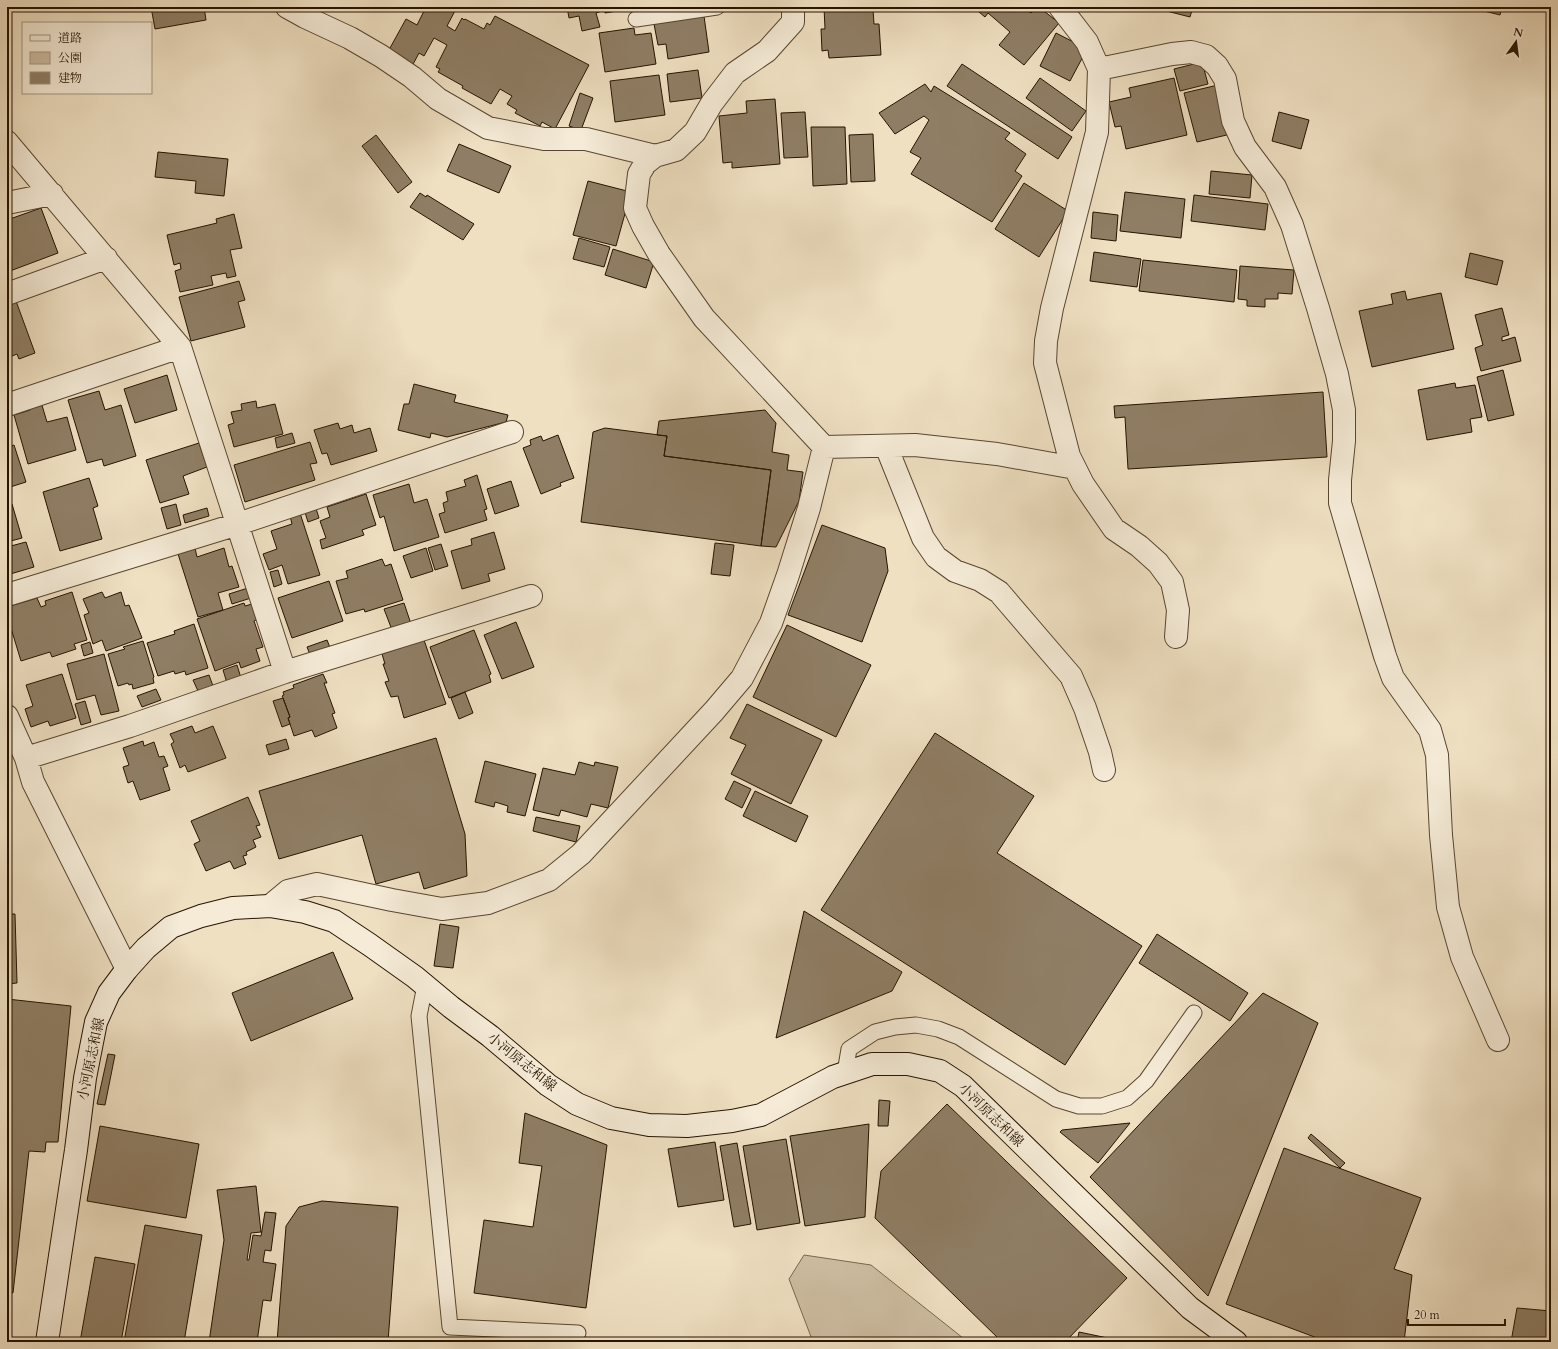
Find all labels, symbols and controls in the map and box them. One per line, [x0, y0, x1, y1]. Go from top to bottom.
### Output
legend [22, 22, 152, 94]
north arrow [1496, 22, 1536, 62]
text: N [1512, 24, 1525, 41]
text: 道路 [58, 30, 82, 46]
text: 公園 [58, 50, 82, 66]
text: 建物 [58, 70, 82, 86]
street label: 小河原志和線 [73, 1016, 109, 1102]
street label: 小河原志和線 [483, 1028, 561, 1096]
street label: 小河原志和線 [954, 1079, 1028, 1151]
scale bar [1408, 1301, 1505, 1327]
text: 20 m [1414, 1307, 1441, 1323]

